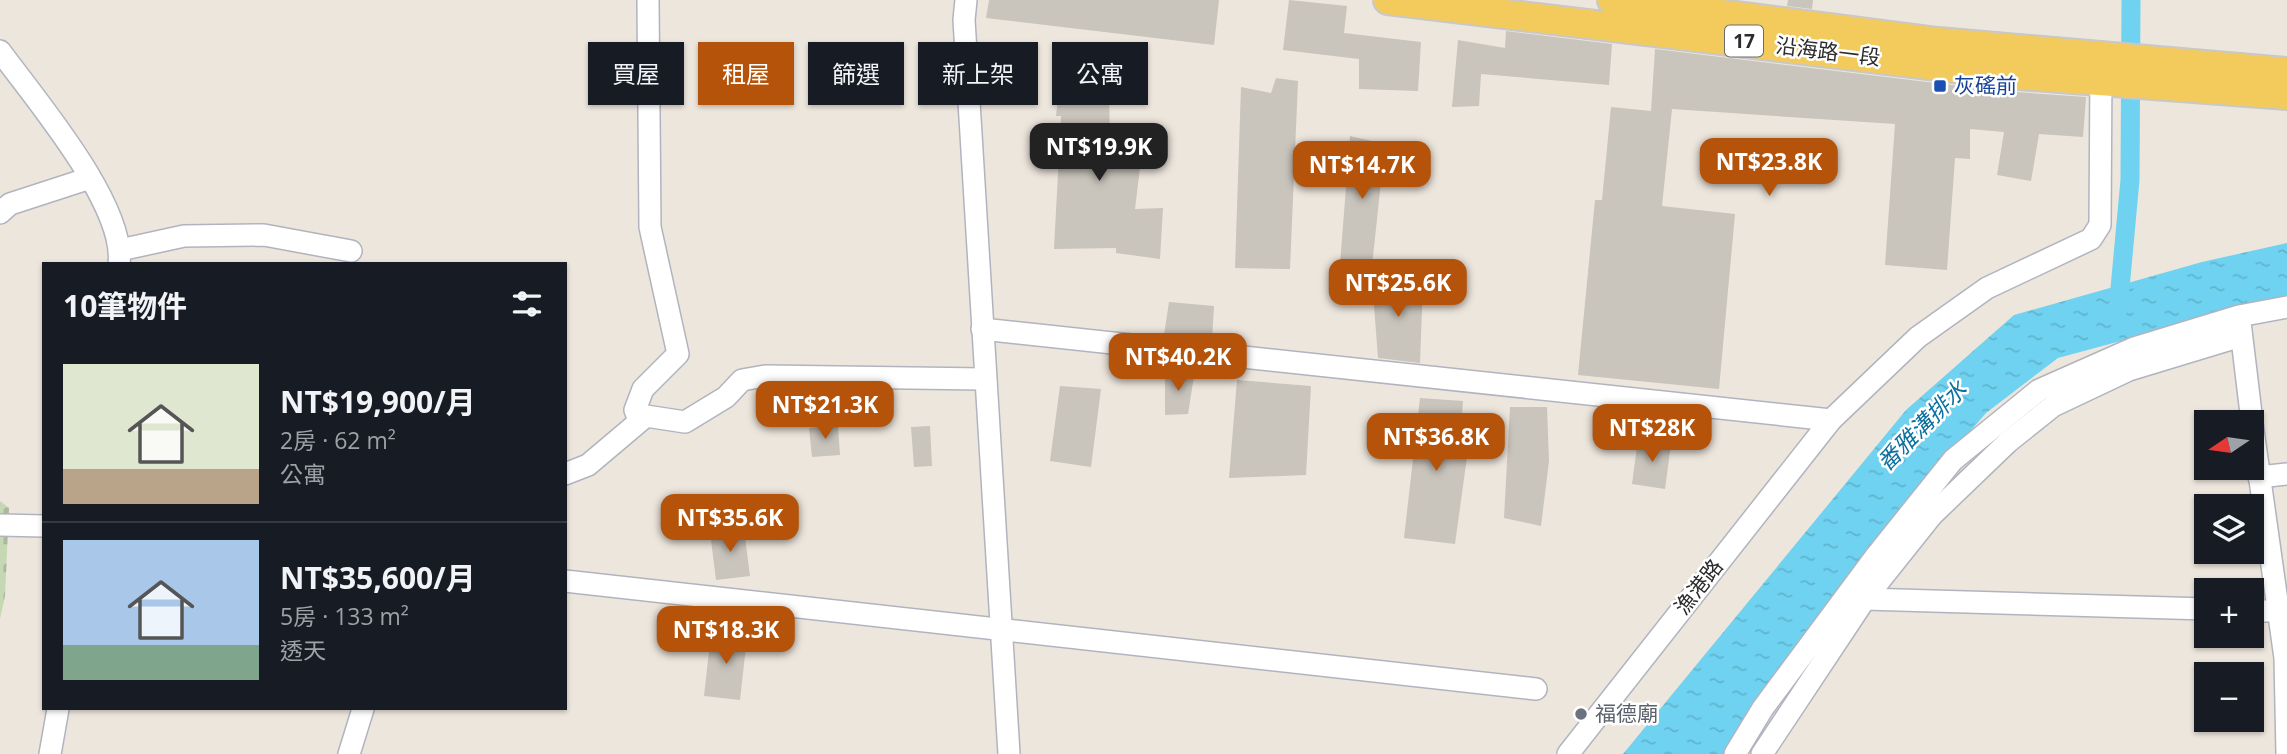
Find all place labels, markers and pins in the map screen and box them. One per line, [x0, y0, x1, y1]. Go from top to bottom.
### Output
place label: 灰磘前 [1954, 71, 2017, 99]
marker: 灰磘前 [1932, 78, 1948, 94]
pin: NT$19.9K [1027, 124, 1171, 183]
pin: NT$23.8K [1697, 138, 1841, 198]
pin: NT$14.7K [1290, 142, 1434, 201]
pin: NT$25.6K [1326, 260, 1470, 319]
pin: NT$40.2K [1106, 334, 1250, 393]
pin: NT$21.3K [753, 382, 897, 441]
pin: NT$28K [1595, 405, 1709, 464]
pin: NT$36.8K [1364, 414, 1508, 473]
pin: NT$35.6K [658, 494, 802, 554]
pin: NT$18.3K [654, 606, 798, 666]
place label: 福德廟 [1595, 699, 1658, 727]
marker: 福德廟 [1573, 706, 1589, 722]

